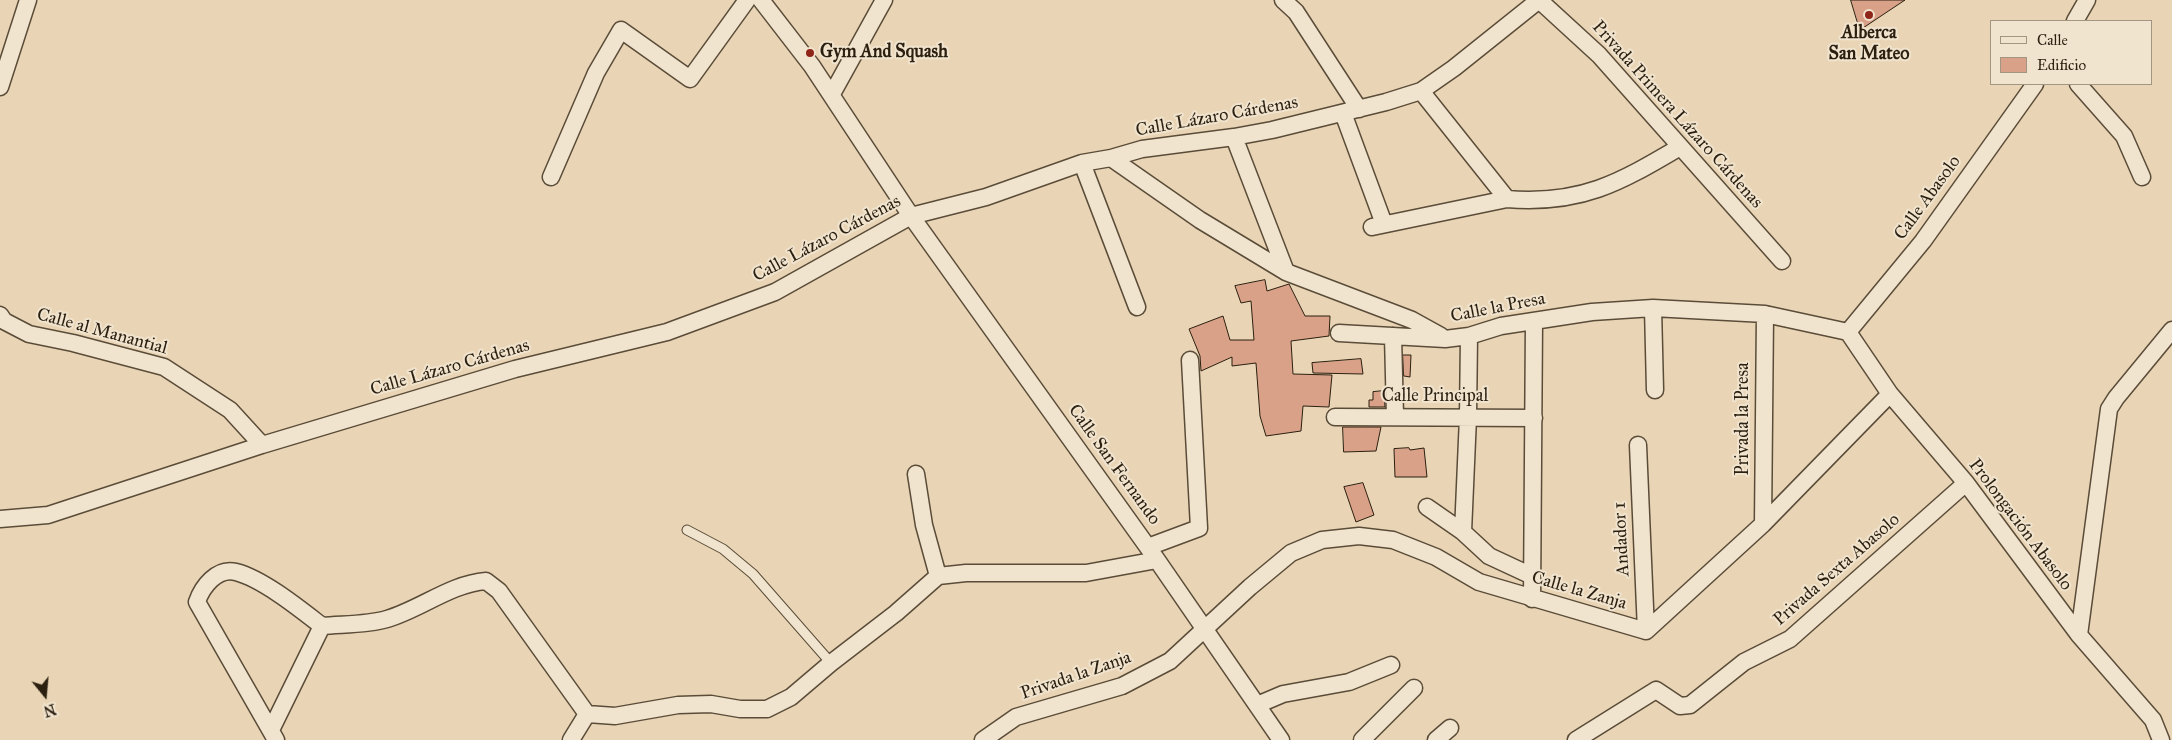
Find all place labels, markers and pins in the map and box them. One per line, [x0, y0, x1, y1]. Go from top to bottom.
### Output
marker: Alberca San Mateo [1863, 9, 1875, 21]
place label: Alberca San Mateo [1829, 23, 1909, 66]
place label: Gym And Squash [820, 42, 948, 64]
marker: Gym And Squash [804, 47, 816, 59]

